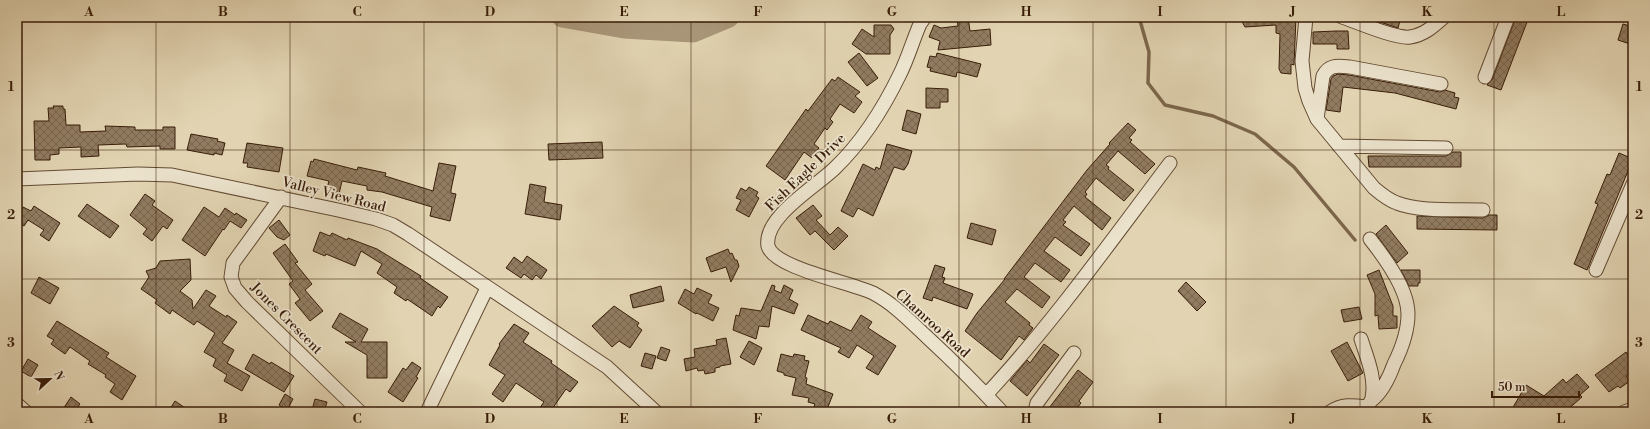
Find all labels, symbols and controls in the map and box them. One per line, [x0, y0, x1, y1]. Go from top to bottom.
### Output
text: A [83, 4, 94, 20]
text: B [218, 4, 228, 20]
text: C [352, 4, 362, 20]
text: D [485, 4, 495, 20]
text: E [619, 4, 629, 20]
text: F [753, 4, 763, 20]
text: G [887, 4, 898, 20]
text: H [1021, 4, 1032, 20]
text: I [1157, 4, 1163, 20]
text: J [1288, 4, 1296, 20]
text: K [1422, 4, 1433, 20]
text: L [1557, 4, 1566, 20]
text: 1 [8, 79, 15, 95]
text: 1 [1636, 79, 1643, 95]
street label: Fish Eagle Drive [762, 130, 850, 216]
street label: Valley View Road [279, 173, 388, 217]
text: 2 [7, 207, 15, 223]
text: 2 [1635, 207, 1643, 223]
street label: Jones Crescent [246, 278, 326, 359]
street label: Chamroo Road [891, 286, 973, 362]
text: 3 [7, 335, 15, 351]
text: 3 [1635, 335, 1643, 351]
north arrow [30, 359, 70, 399]
text: N [50, 369, 67, 383]
scale bar [1492, 373, 1579, 399]
text: 50 m [1498, 380, 1526, 395]
text: A [83, 411, 94, 427]
text: B [218, 411, 228, 427]
text: C [352, 411, 362, 427]
text: D [485, 411, 495, 427]
text: E [619, 411, 629, 427]
text: F [753, 411, 763, 427]
text: G [887, 411, 898, 427]
text: H [1021, 411, 1032, 427]
text: I [1157, 411, 1163, 427]
text: J [1288, 411, 1296, 427]
text: K [1422, 411, 1433, 427]
text: L [1557, 411, 1566, 427]

